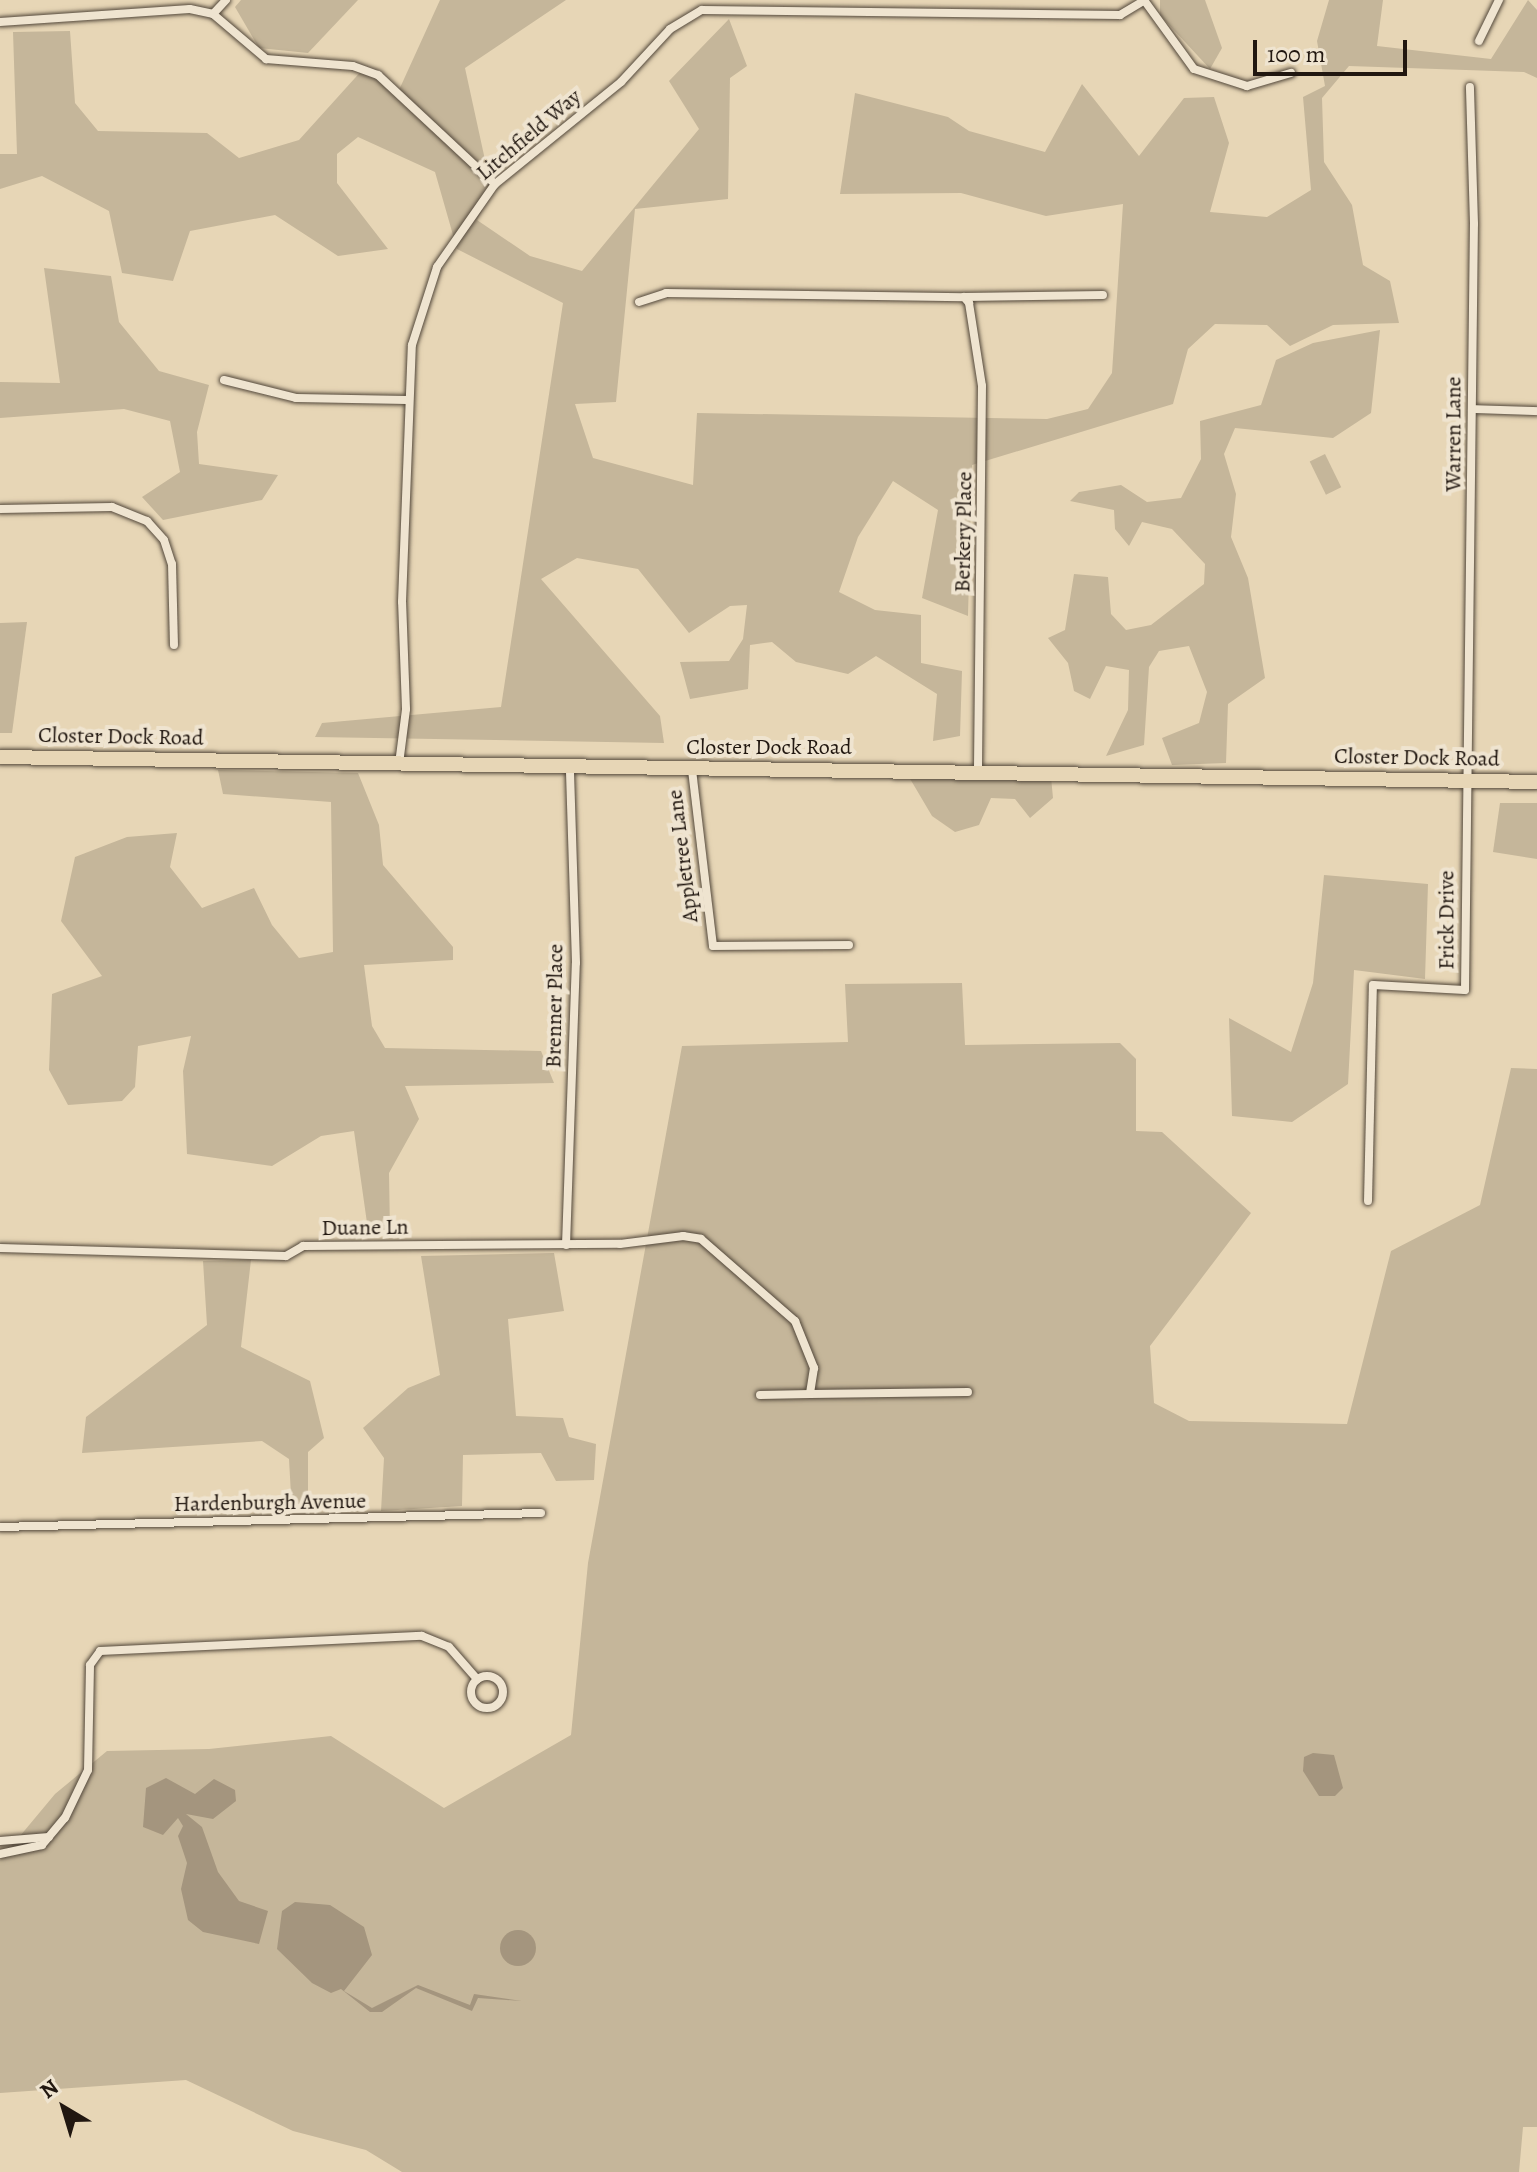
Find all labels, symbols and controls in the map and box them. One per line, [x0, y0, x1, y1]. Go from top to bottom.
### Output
scale bar [1257, 24, 1411, 74]
text: 100 m [1267, 38, 1326, 70]
street label: Litchfield Way [471, 84, 587, 186]
street label: Warren Lane [1441, 376, 1467, 492]
street label: Berkery Place [950, 471, 978, 593]
street label: Closter Dock Road [38, 722, 204, 752]
street label: Closter Dock Road [686, 735, 852, 761]
street label: Closter Dock Road [1334, 743, 1500, 773]
street label: Appletree Lane [662, 788, 704, 924]
street label: Frick Drive [1434, 870, 1460, 970]
street label: Brenner Place [541, 944, 569, 1068]
street label: Duane Ln [321, 1214, 409, 1242]
street label: Hardenburgh Avenue [174, 1488, 366, 1518]
north arrow [24, 2068, 104, 2148]
text: N [34, 2072, 65, 2106]

